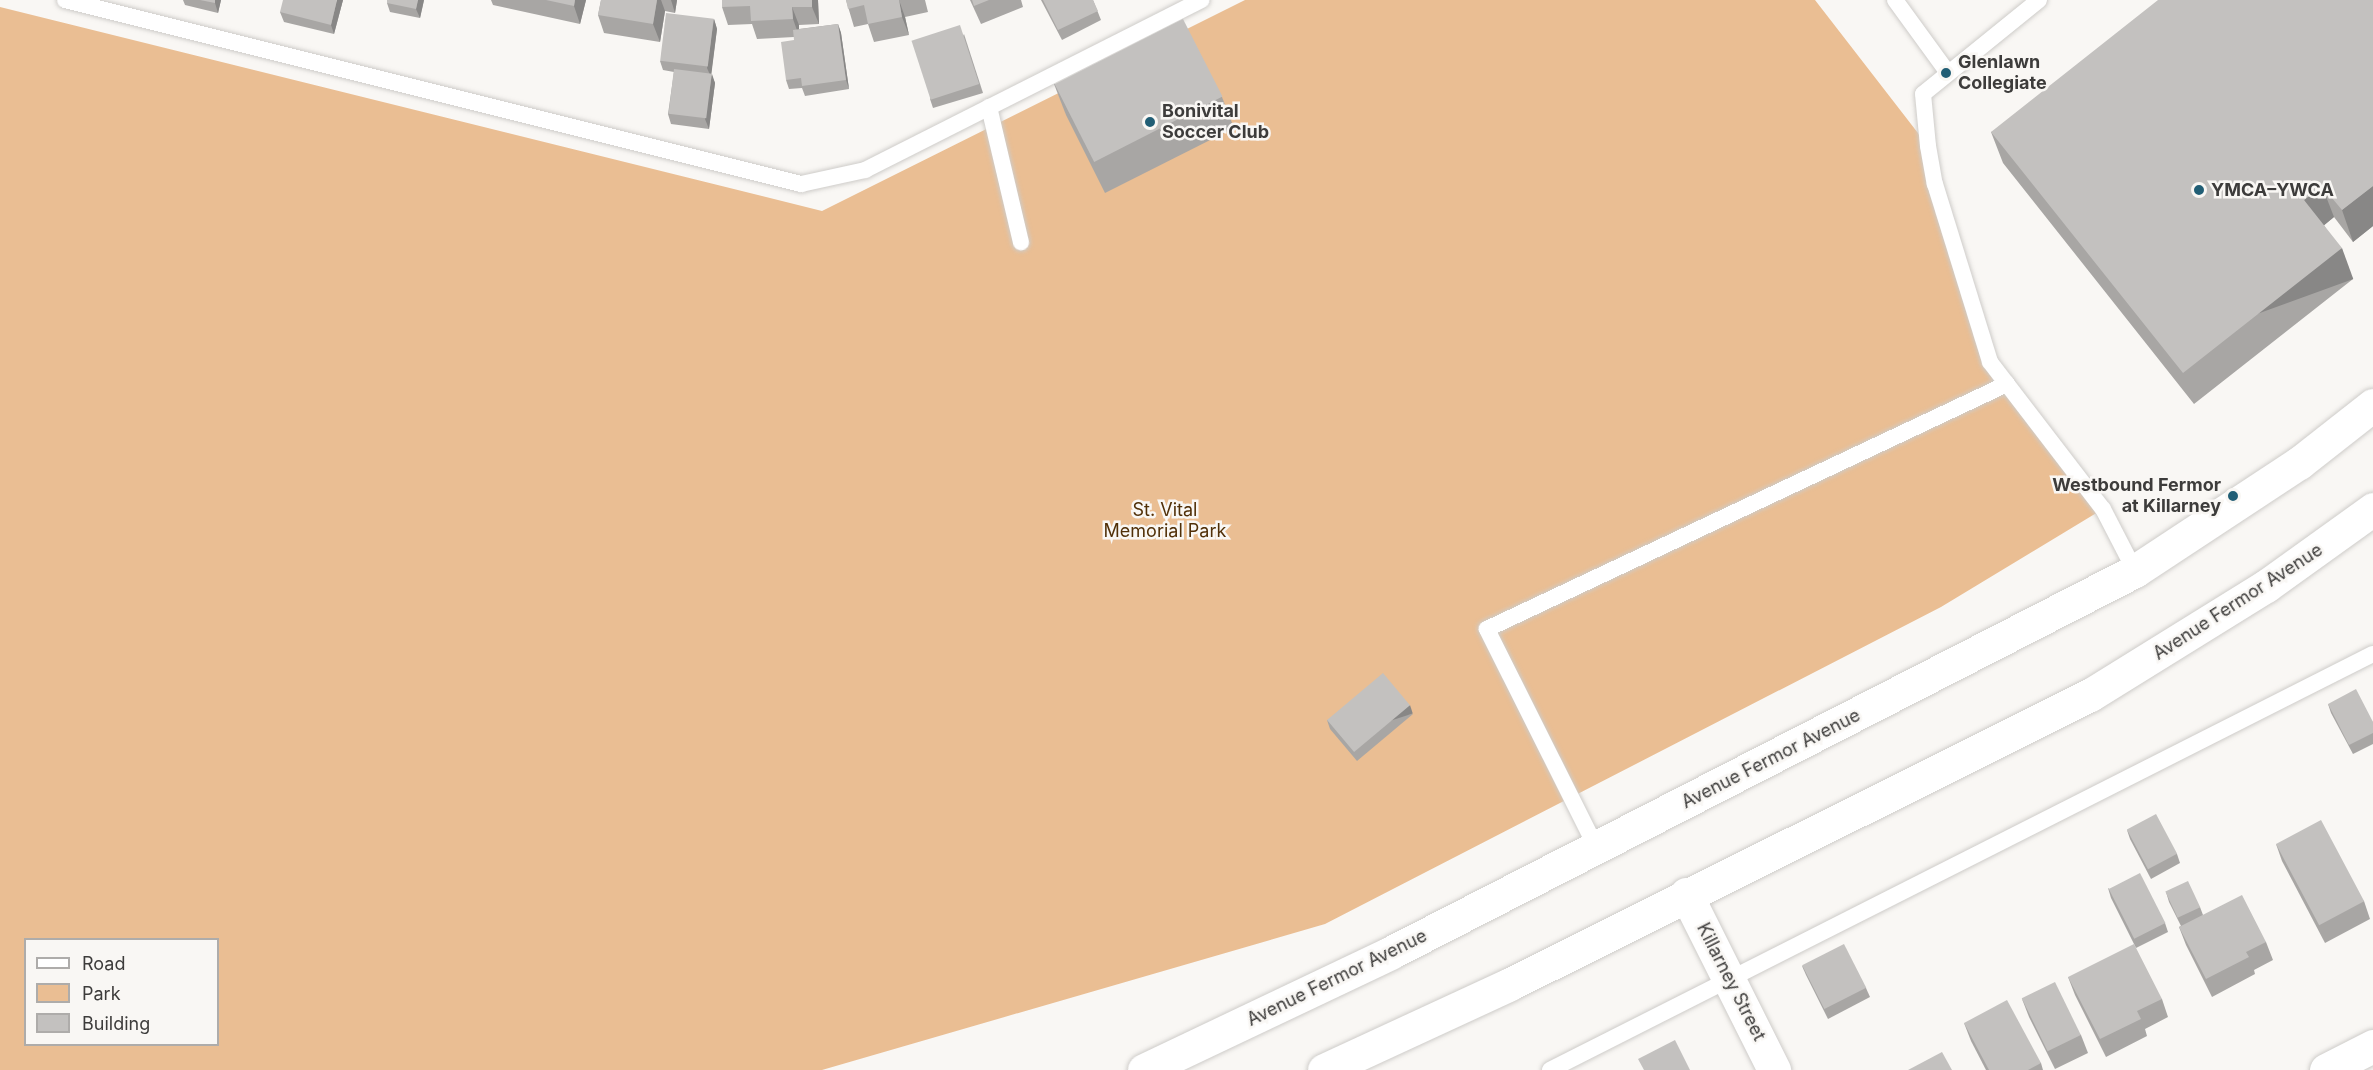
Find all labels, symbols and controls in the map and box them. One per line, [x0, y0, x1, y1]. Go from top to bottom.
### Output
place label: Glenlawn Collegiate [1958, 52, 2047, 94]
marker: Glenlawn Collegiate [1939, 66, 1953, 80]
place label: Bonivital Soccer Club [1162, 101, 1269, 144]
marker: Bonivital Soccer Club [1143, 115, 1157, 129]
place label: YMCA–YWCA [2211, 179, 2334, 201]
marker: YMCA–YWCA [2192, 183, 2206, 197]
place label: Westbound Fermor at Killarney [2052, 475, 2221, 518]
marker: Westbound Fermor at Killarney [2226, 489, 2240, 503]
park label: St. Vital Memorial Park [1104, 500, 1226, 542]
street label: Avenue Fermor Avenue [2149, 539, 2327, 665]
street label: Avenue Fermor Avenue [1678, 705, 1864, 813]
street label: Killarney Street [1692, 919, 1770, 1045]
street label: Avenue Fermor Avenue [1244, 925, 1430, 1031]
legend [24, 938, 219, 1046]
text: Road [82, 953, 125, 974]
text: Park [82, 983, 121, 1004]
text: Building [82, 1013, 150, 1034]

